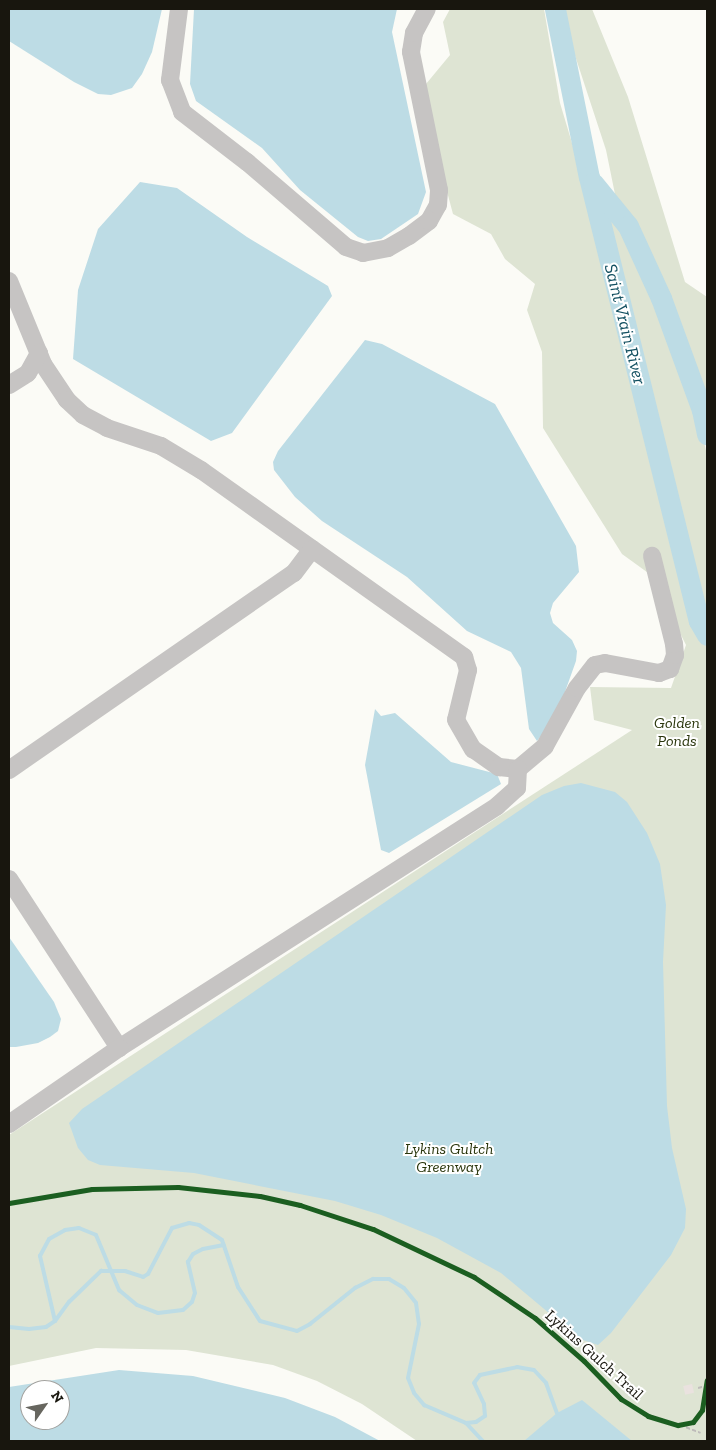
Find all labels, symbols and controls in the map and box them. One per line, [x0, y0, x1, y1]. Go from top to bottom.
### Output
water label: Saint Vrain River [599, 261, 651, 387]
park label: Golden Ponds [654, 713, 700, 751]
park label: Lykins Gultch Greenway [405, 1139, 493, 1177]
street label: Lykins Gulch Trail [541, 1306, 647, 1404]
north arrow [20, 1380, 70, 1430]
text: N [47, 1388, 67, 1406]

